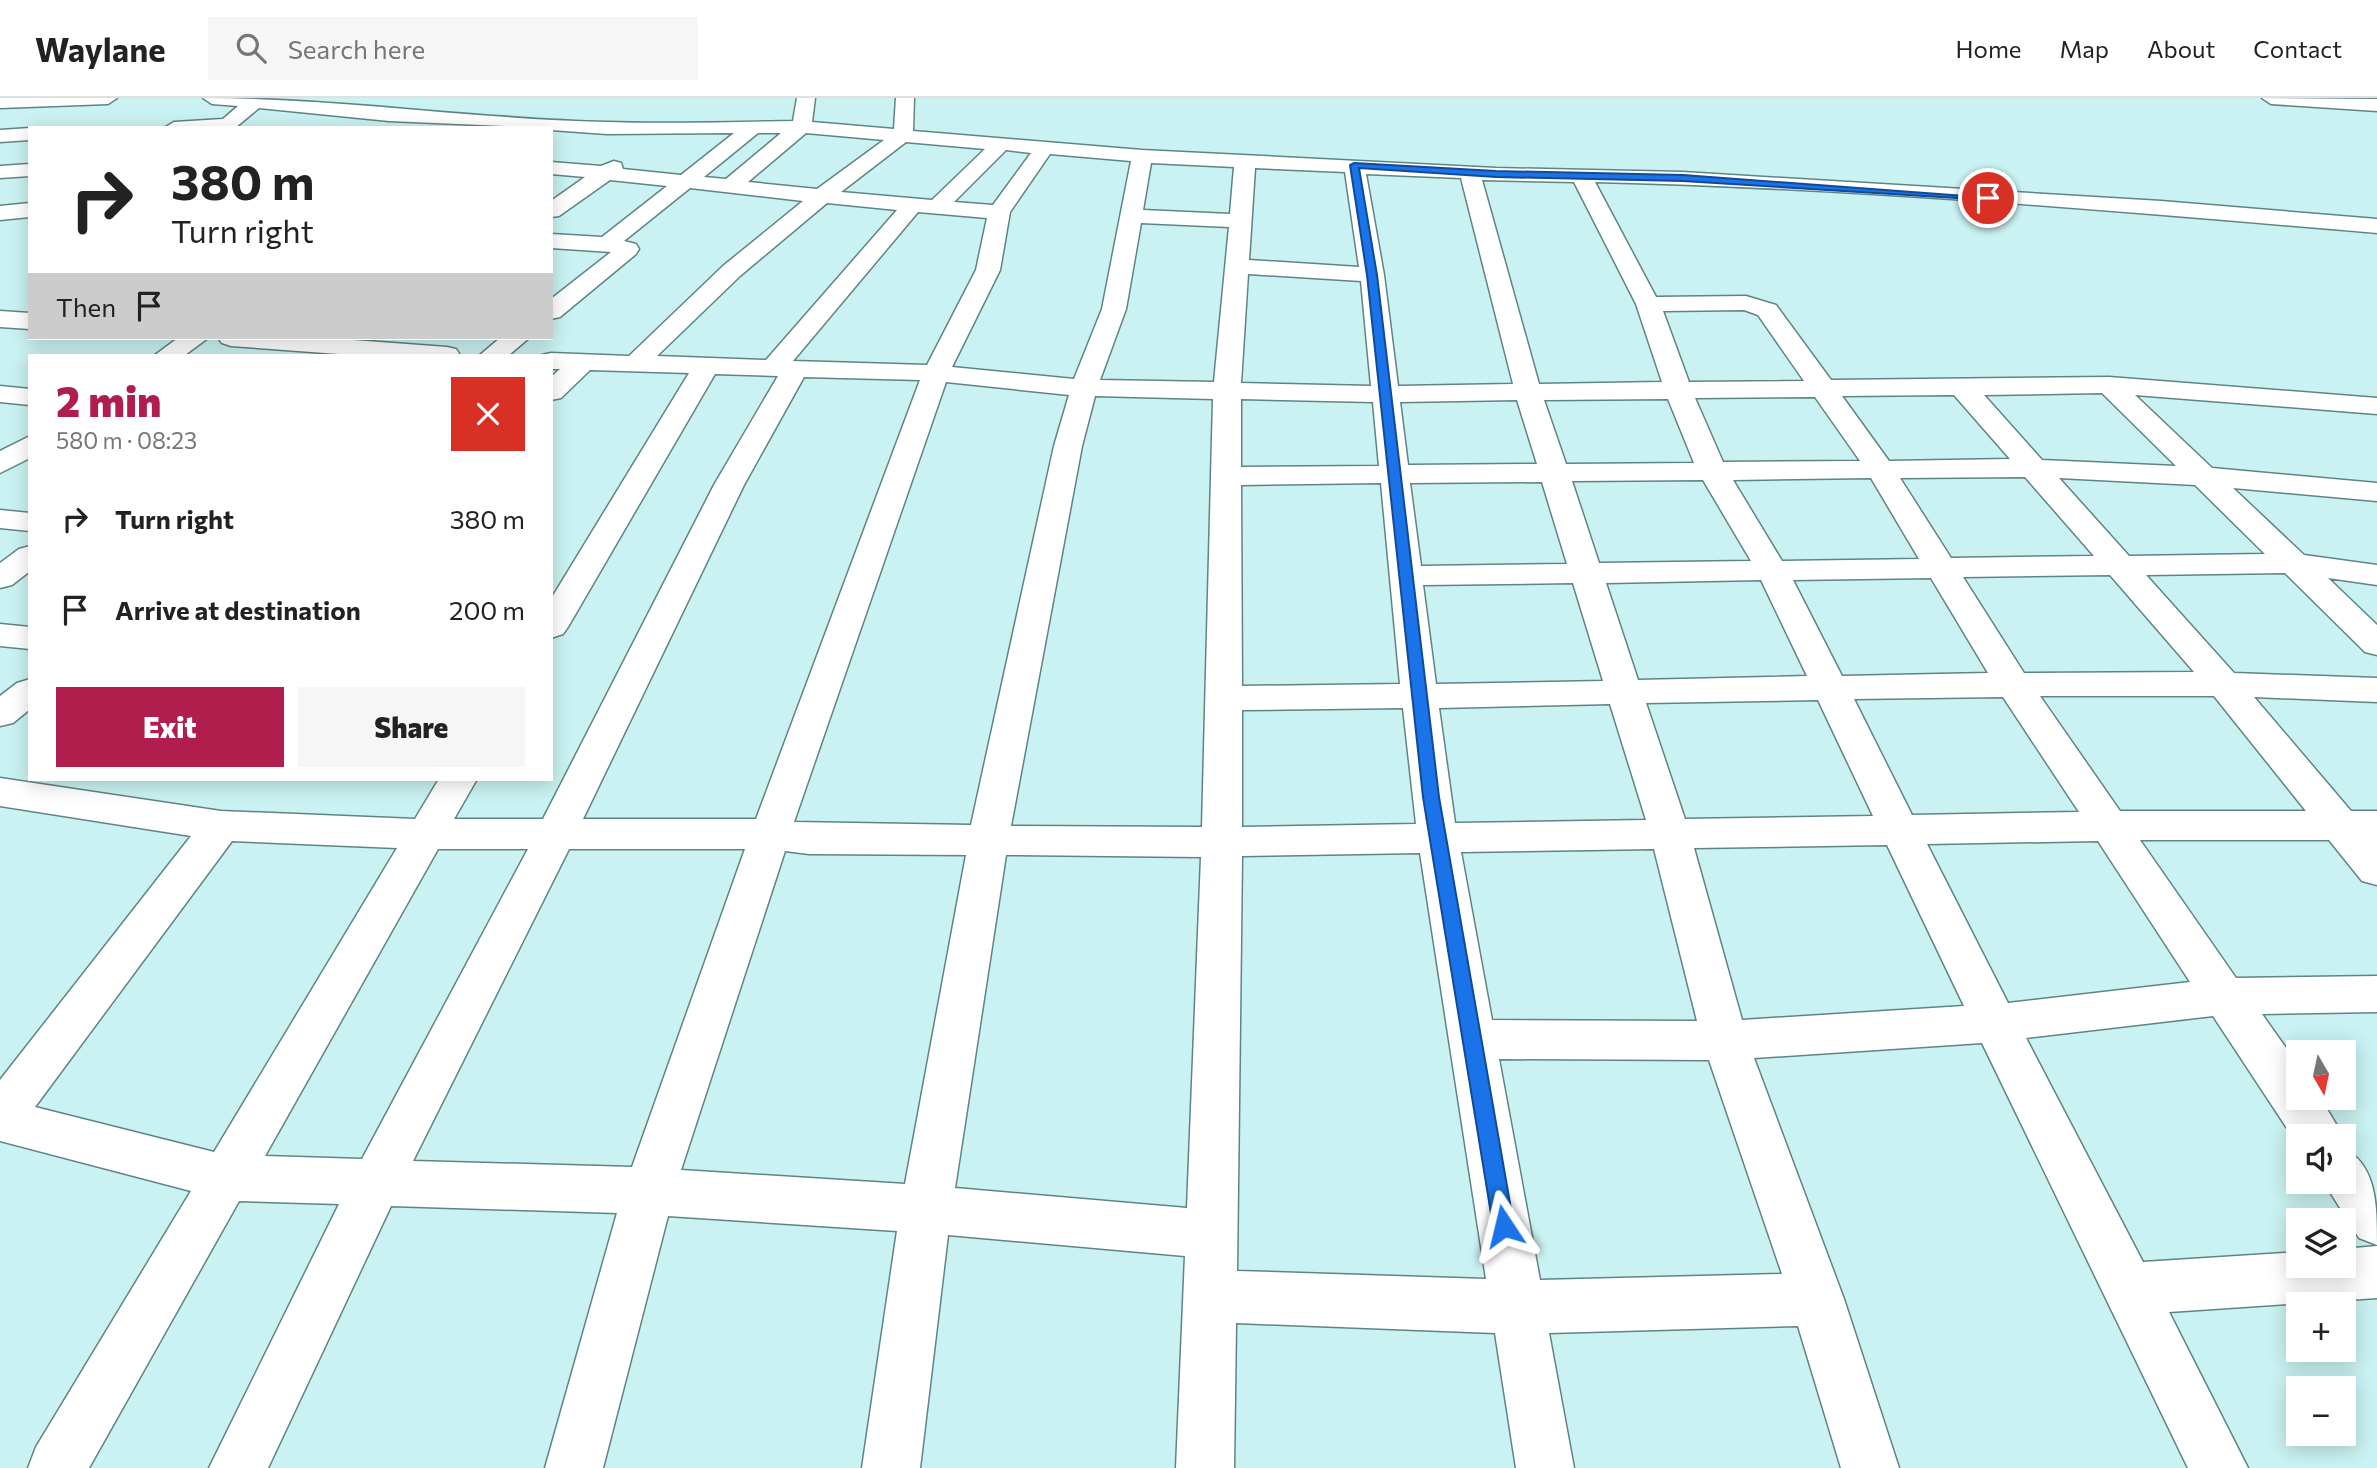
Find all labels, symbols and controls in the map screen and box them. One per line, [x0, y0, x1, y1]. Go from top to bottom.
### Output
search box [208, 17, 698, 80]
text: Waylane [35, 28, 166, 69]
icon: search [232, 29, 270, 67]
text: Search here [288, 33, 425, 64]
text: Home [1956, 34, 2022, 63]
text: Map [2060, 34, 2109, 63]
text: About [2147, 34, 2215, 63]
text: Contact [2253, 34, 2342, 63]
text: 380 m [171, 150, 315, 210]
icon: right [56, 154, 147, 245]
pin [1958, 168, 2018, 228]
icon: arrive [1969, 179, 2007, 217]
text: Turn right [171, 210, 314, 250]
icon: arrive [130, 287, 168, 325]
text: Then [56, 291, 116, 322]
text: 2 min [56, 374, 162, 426]
button: close [451, 377, 525, 451]
text: 580 m · 08:23 [56, 426, 197, 454]
icon: right [56, 500, 94, 538]
text: Turn right [115, 503, 234, 534]
text: 380 m [450, 503, 525, 534]
icon: arrive [56, 591, 94, 629]
text: Arrive at destination [115, 594, 361, 625]
text: 200 m [449, 594, 525, 625]
button: Exit [56, 687, 284, 767]
button: Share [298, 687, 525, 767]
north arrow [2286, 1040, 2356, 1110]
map controls [2286, 1040, 2356, 1446]
button: sound [2286, 1124, 2356, 1194]
position arrow [1467, 1189, 1541, 1263]
button: layers [2286, 1208, 2356, 1278]
button: + [2286, 1292, 2356, 1362]
button: − [2286, 1376, 2356, 1446]

